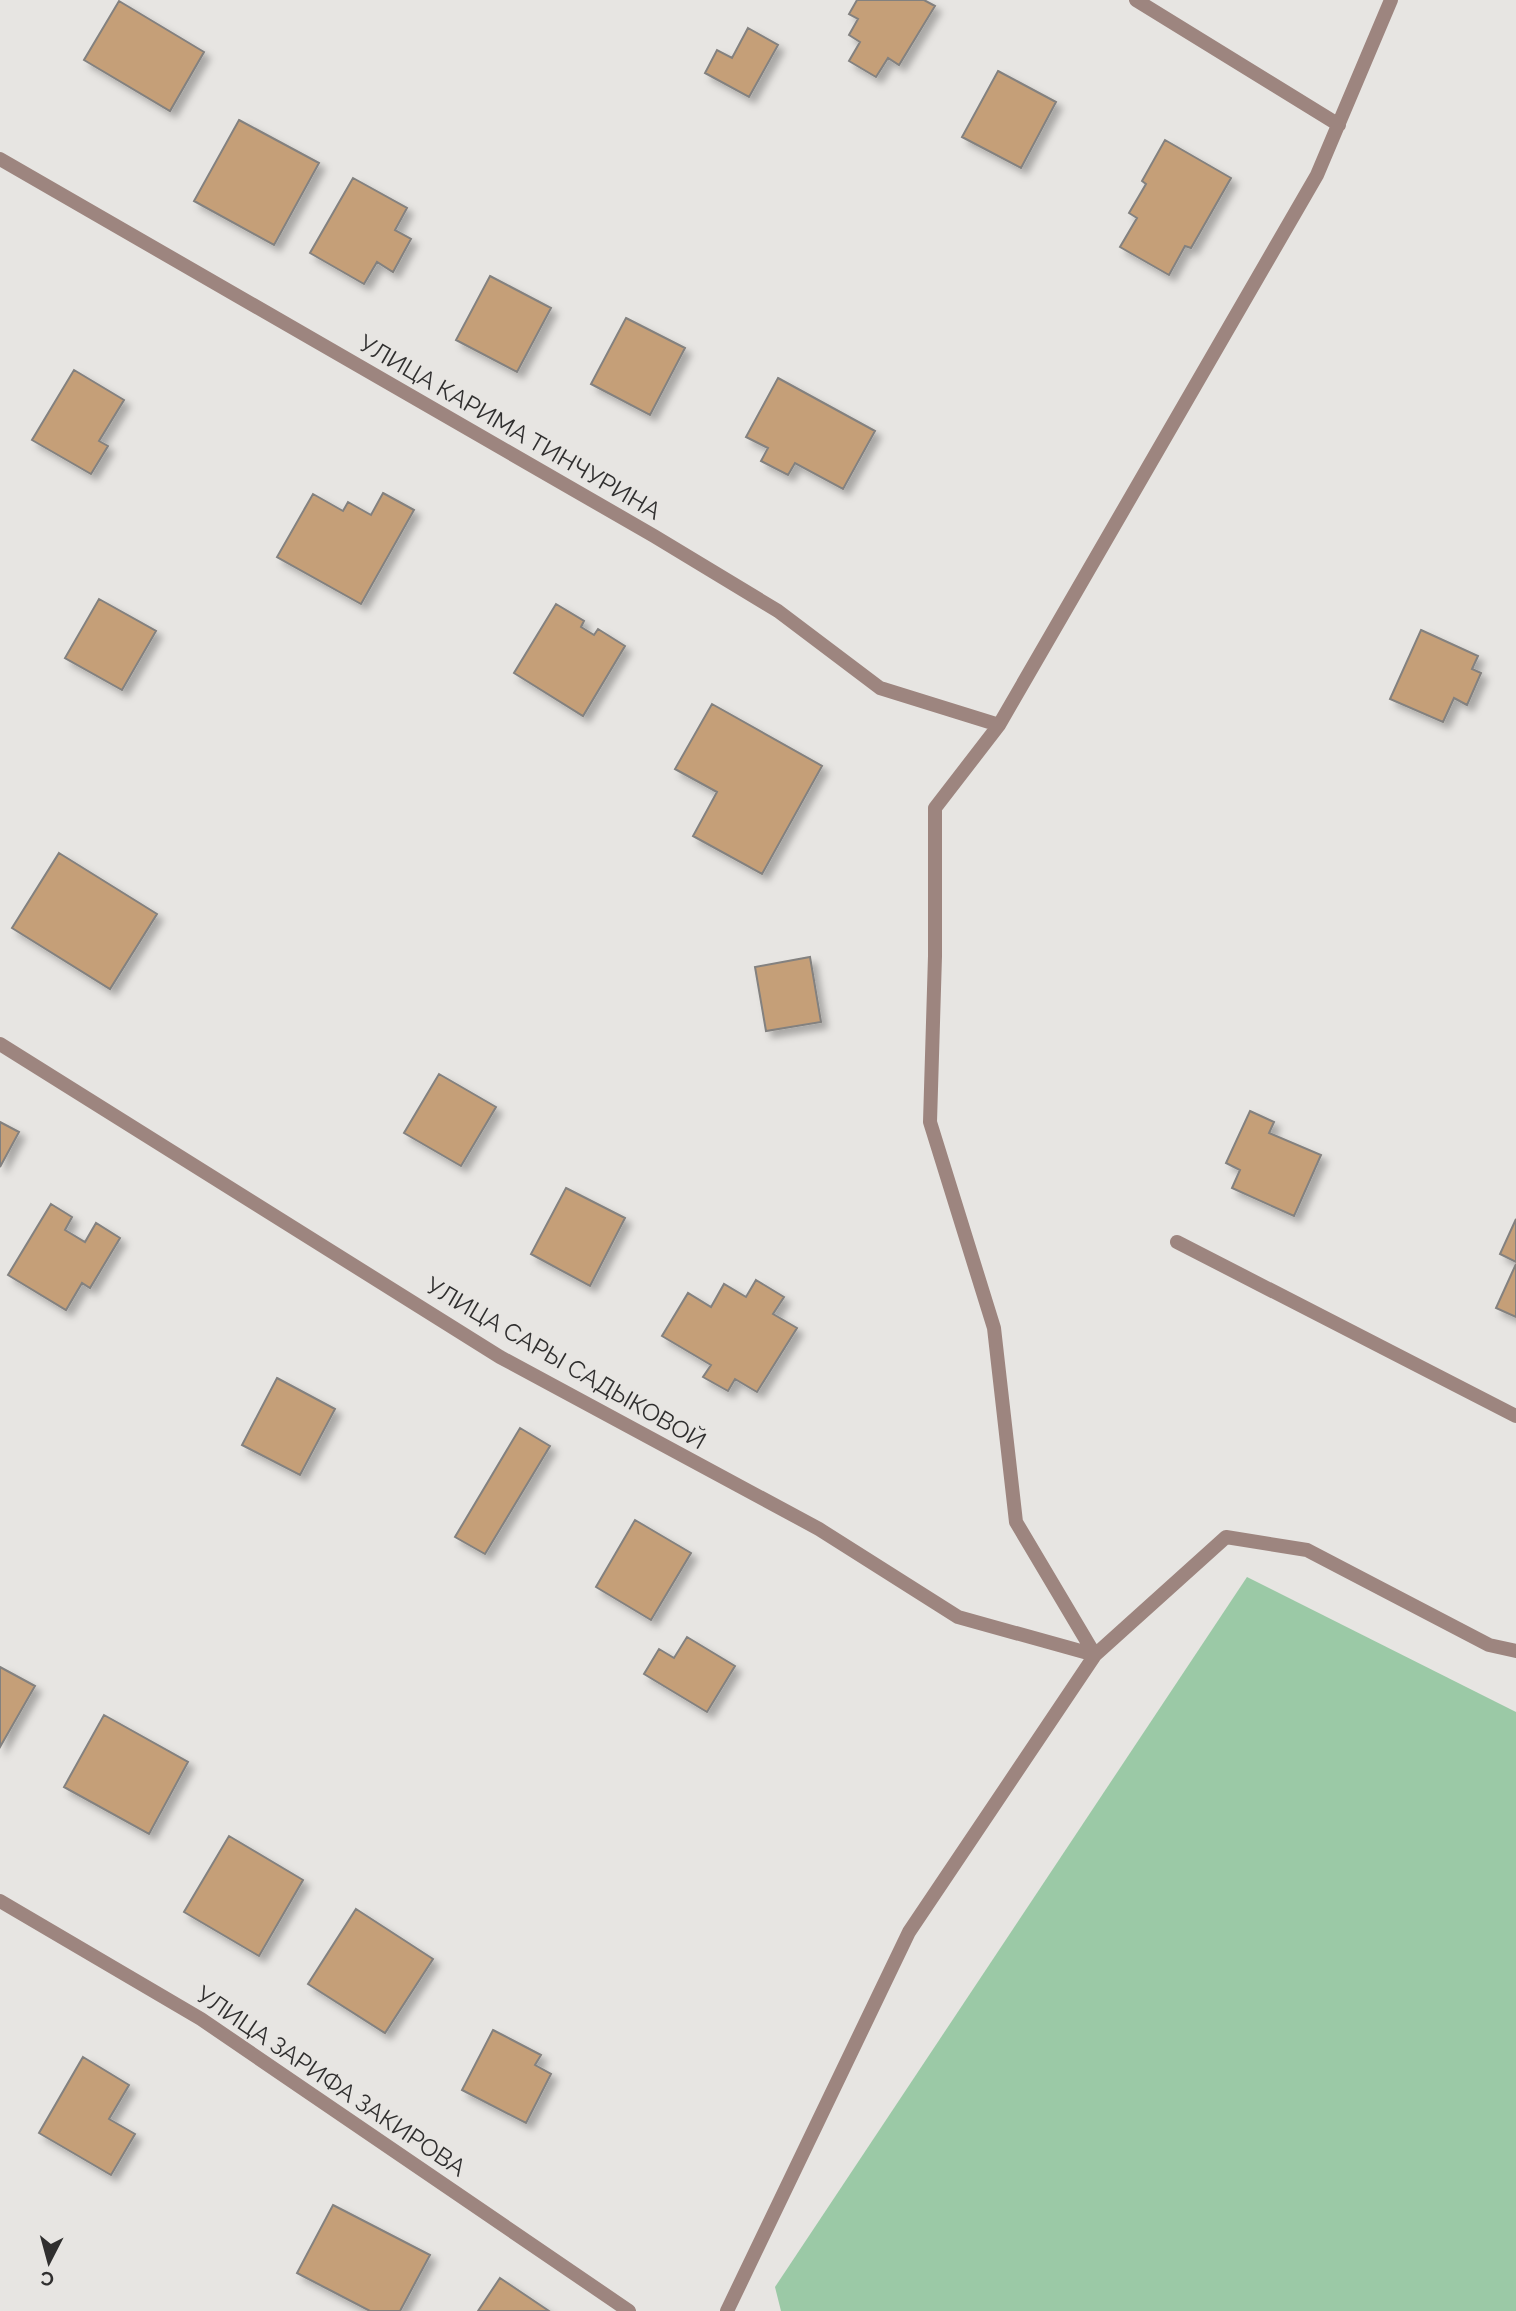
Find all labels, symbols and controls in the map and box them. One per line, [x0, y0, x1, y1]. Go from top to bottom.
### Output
street label: УЛИЦА КАРИМА ТИНЧУРИНА [354, 328, 666, 526]
street label: УЛИЦА САРЫ САДЫКОВОЙ [421, 1271, 711, 1455]
street label: УЛИЦА ЗАРИФА ЗАКИРОВА [191, 1980, 471, 2182]
north arrow [14, 2227, 84, 2297]
text: С [40, 2267, 55, 2291]

